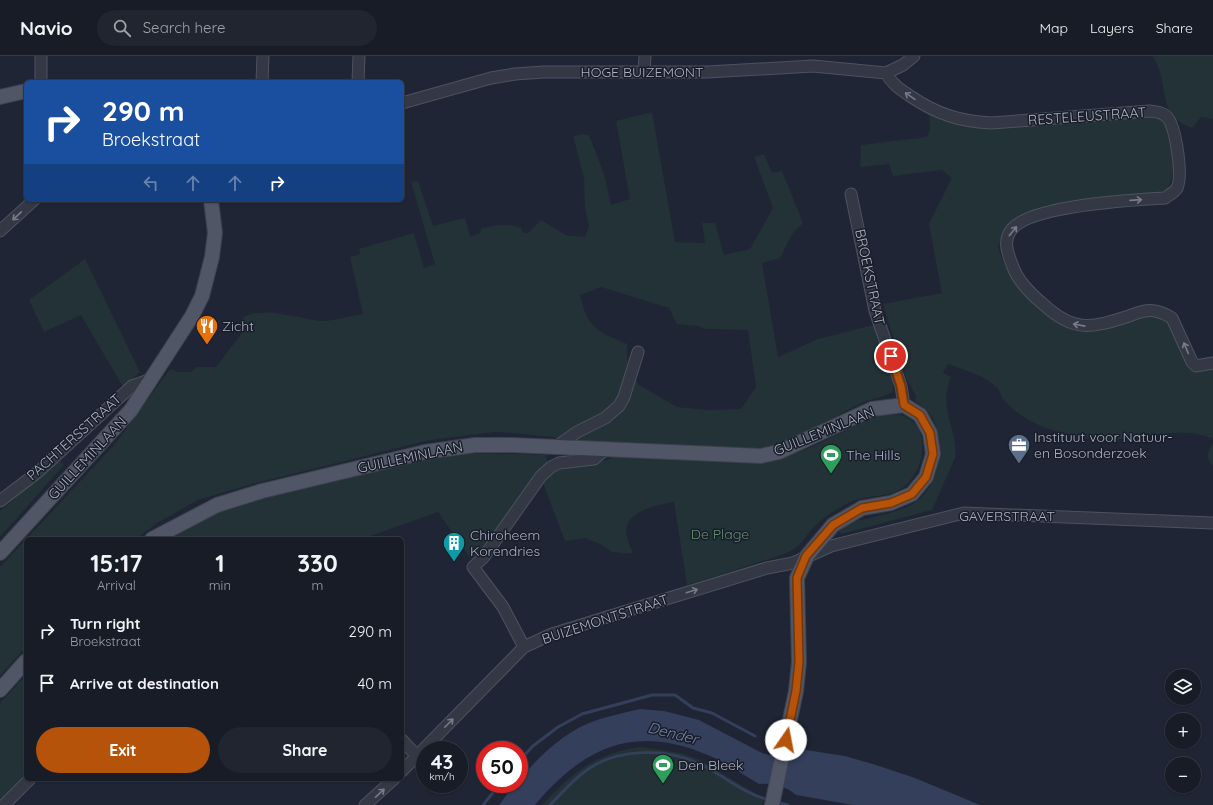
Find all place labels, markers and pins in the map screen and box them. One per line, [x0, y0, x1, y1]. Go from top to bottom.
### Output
restaurant icon: Zicht [194, 313, 220, 346]
place label: Zicht [222, 317, 254, 335]
pin [874, 339, 908, 373]
place label: Instituut voor Natuur- en Bosonderzoek [1034, 428, 1173, 462]
office icon: Instituut voor Natuur- en Bosonderzoek [1006, 432, 1032, 465]
sports icon: The Hills [818, 442, 844, 475]
place label: The Hills [846, 446, 900, 464]
place label: Chiroheem Korendries [470, 526, 540, 560]
building icon: Chiroheem Korendries [441, 530, 467, 563]
sports icon: Den Bleek [650, 752, 676, 785]
place label: Den Bleek [678, 756, 743, 774]

